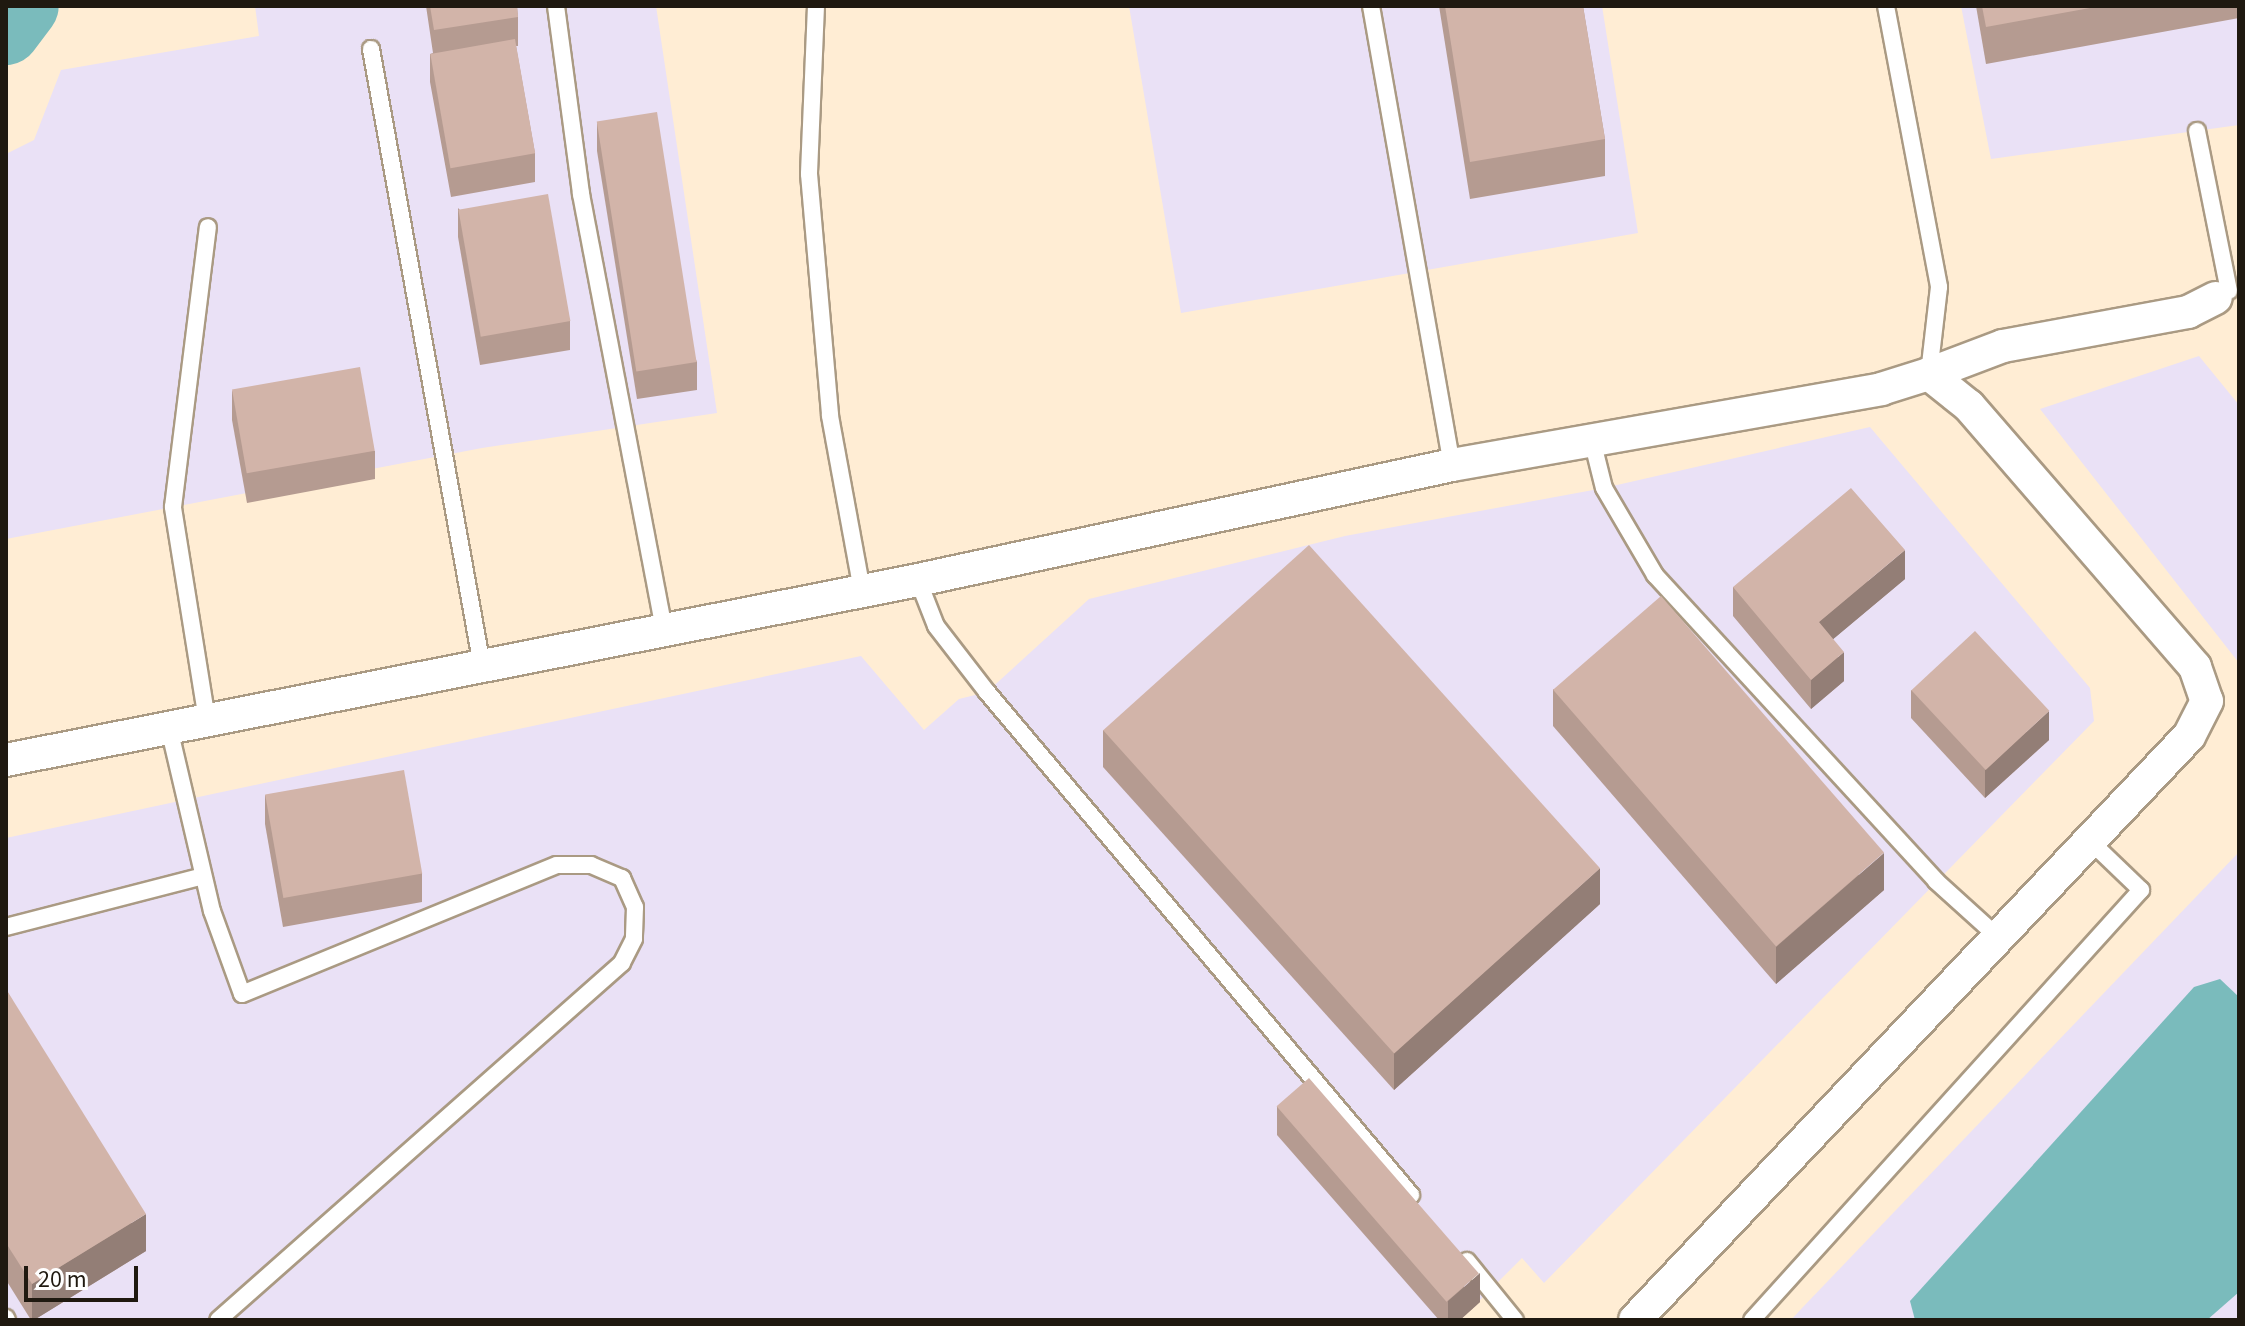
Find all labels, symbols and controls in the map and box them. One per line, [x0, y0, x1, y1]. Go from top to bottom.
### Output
scale bar [28, 1250, 142, 1300]
text: 20 m [38, 1262, 87, 1297]

